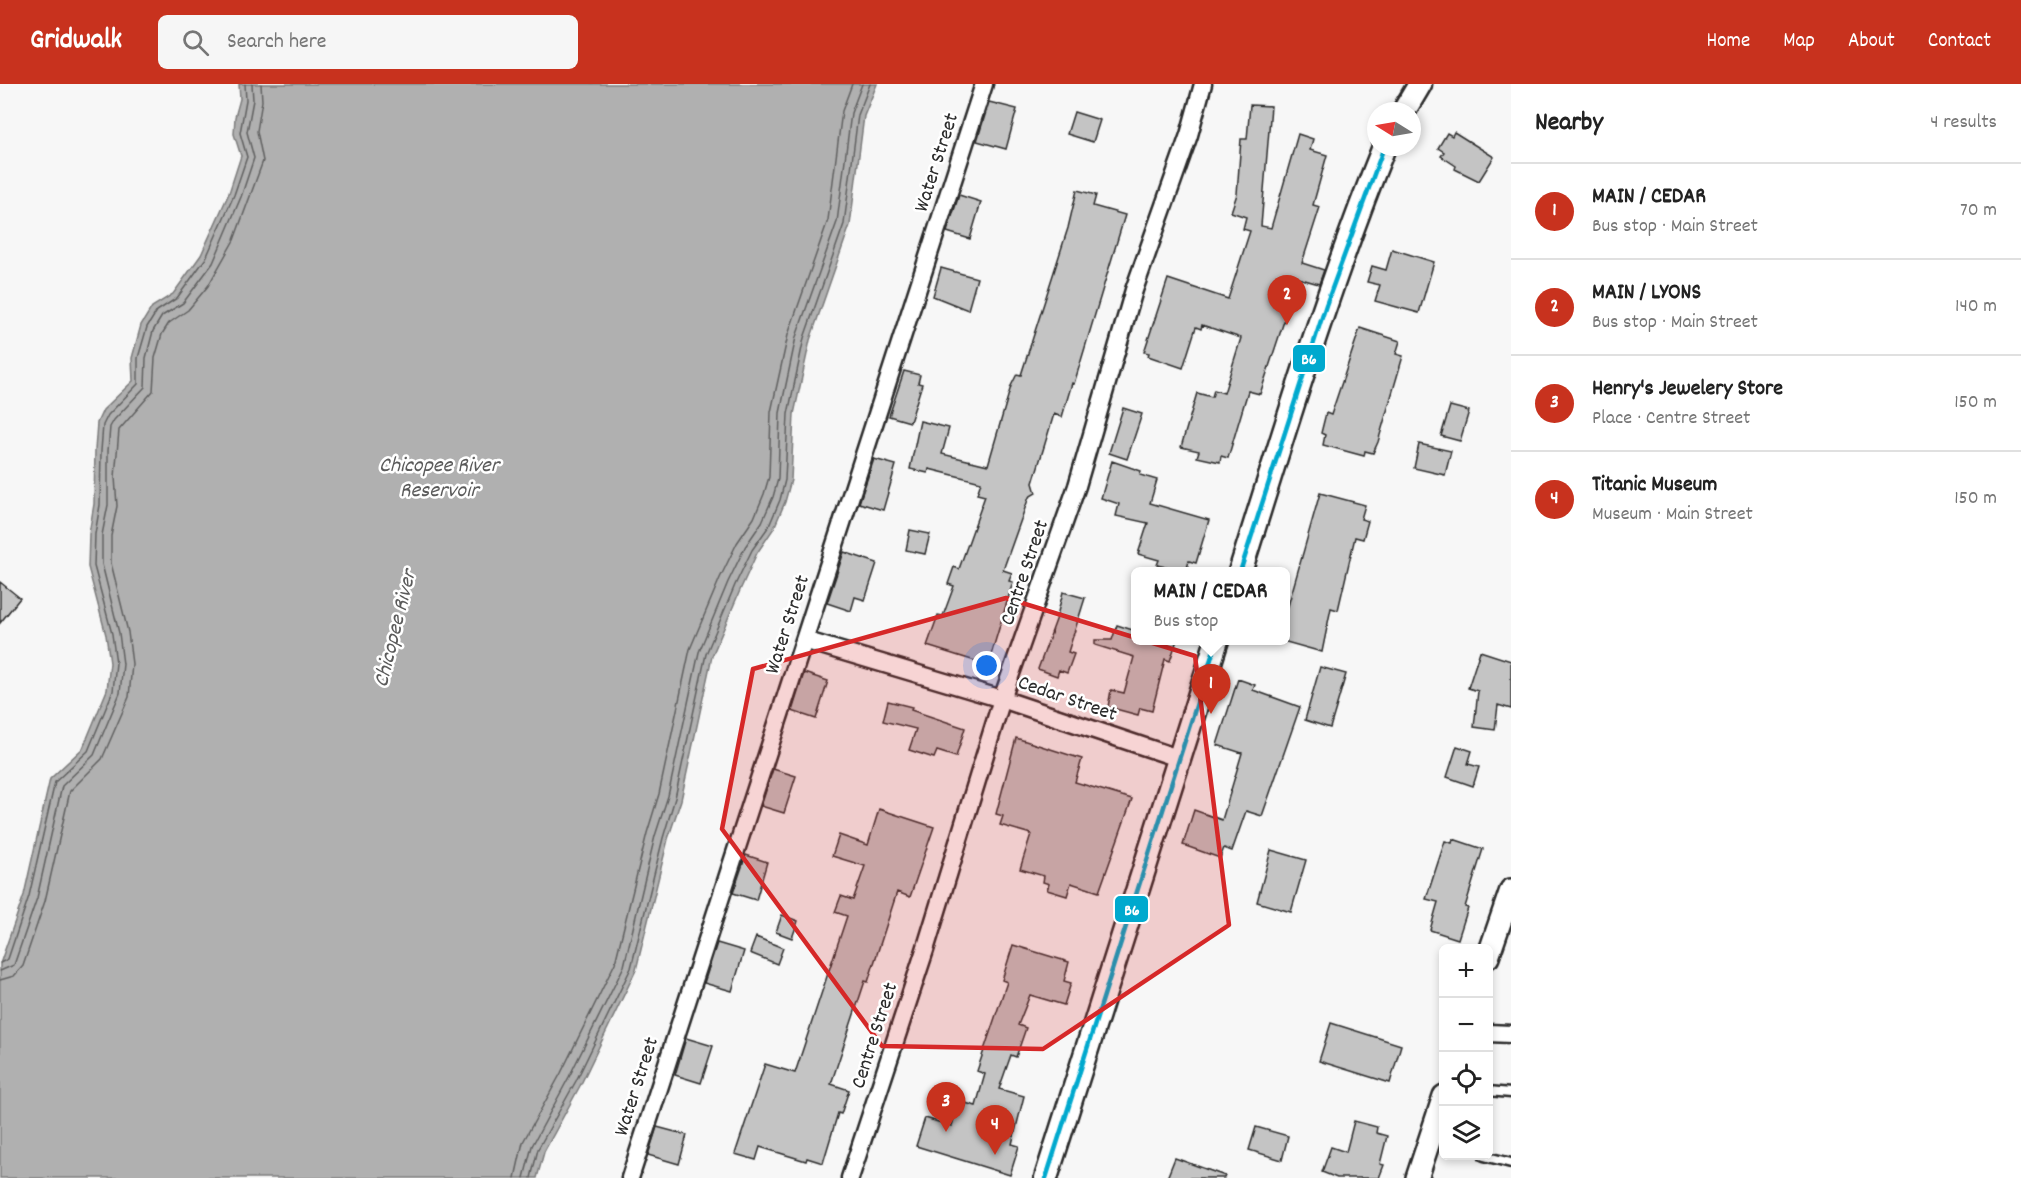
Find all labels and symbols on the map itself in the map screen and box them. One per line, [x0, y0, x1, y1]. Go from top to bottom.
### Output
north arrow [1367, 102, 1421, 156]
street label: Water Street [908, 109, 968, 216]
pin: 2 [1268, 276, 1306, 325]
line badge: B6 [1292, 344, 1326, 373]
text: B6 [1301, 349, 1317, 372]
water label: Chicopee River Reservoir [379, 451, 502, 507]
street label: Centre Street [994, 516, 1058, 630]
water label: Chicopee River [367, 564, 427, 691]
street label: Water Street [759, 571, 819, 678]
your location [972, 651, 1001, 680]
pin: 1 [1192, 664, 1230, 714]
street label: Cedar Street [1013, 669, 1121, 731]
line badge: B6 [1114, 895, 1149, 923]
text: B6 [1124, 900, 1140, 923]
street label: Centre Street [845, 979, 907, 1093]
street label: Water Street [608, 1033, 668, 1140]
pin: 3 [926, 1082, 966, 1132]
pin: 4 [976, 1106, 1014, 1155]

